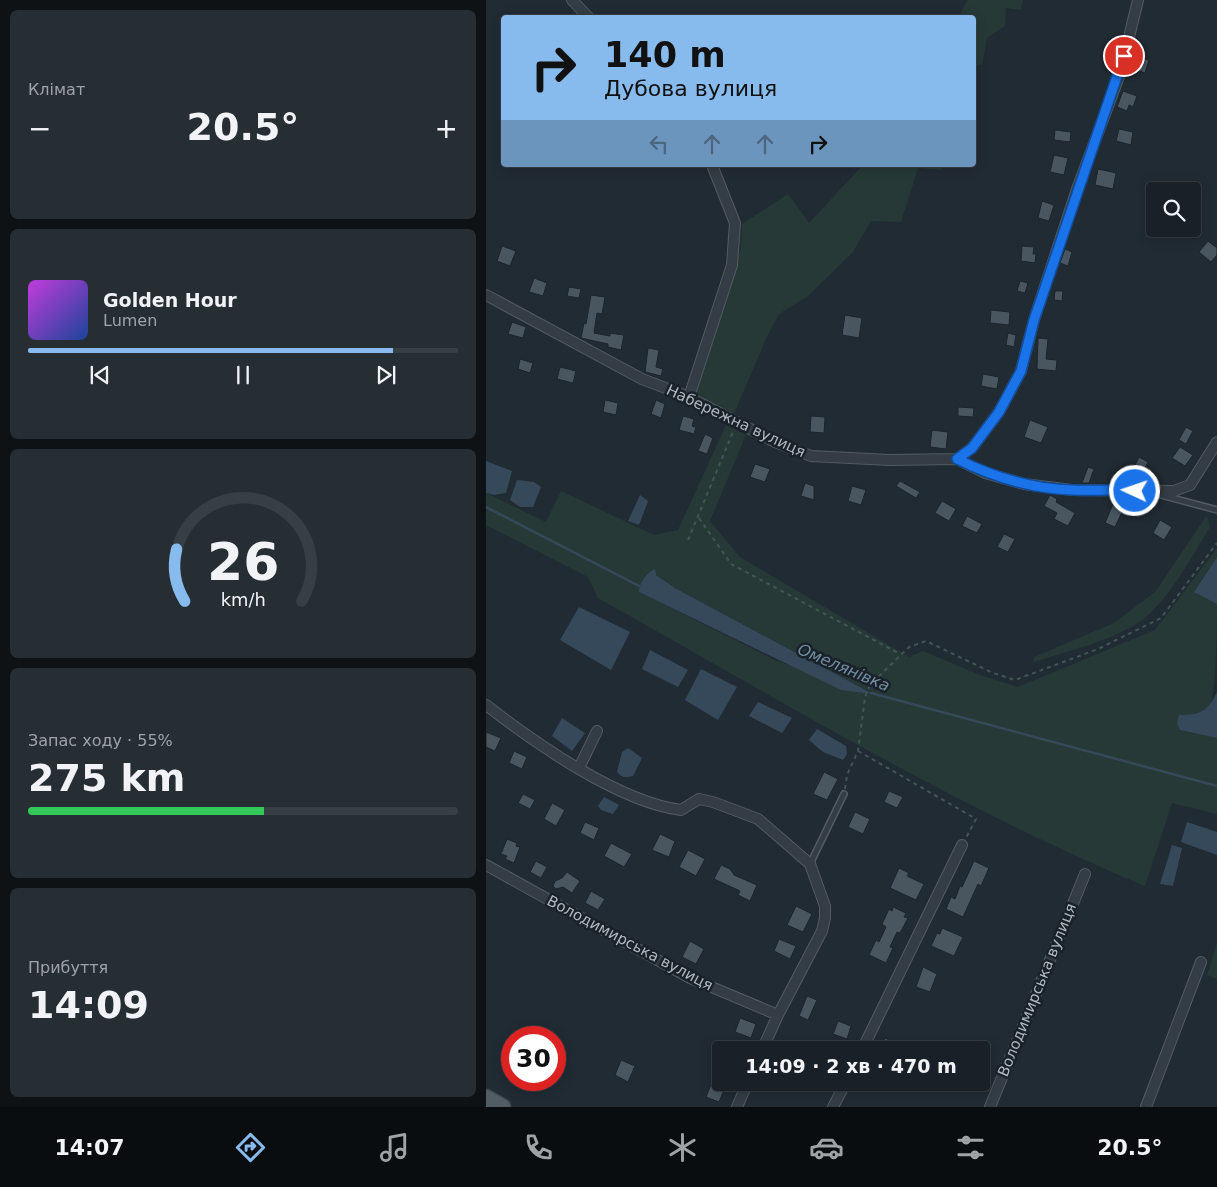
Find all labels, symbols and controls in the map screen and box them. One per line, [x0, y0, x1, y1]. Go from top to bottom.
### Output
icon: right [521, 35, 586, 100]
text: 140 m [604, 35, 726, 75]
pin [1103, 35, 1145, 77]
icon: arrive [1110, 42, 1138, 70]
text: Дубова вулиця [604, 76, 777, 101]
text: Клімат [28, 80, 85, 99]
text: 20.5° [187, 105, 299, 149]
text: − [28, 112, 51, 145]
text: + [435, 112, 458, 145]
icon: left [645, 130, 673, 158]
icon: ahead [698, 130, 726, 158]
icon: ahead [751, 130, 779, 158]
icon: right [804, 130, 832, 158]
map controls [1146, 182, 1201, 237]
button: search [1146, 182, 1201, 237]
text: Golden Hour [103, 289, 237, 311]
text: Lumen [103, 311, 157, 330]
icon: previous [86, 361, 114, 389]
icon: pause [229, 361, 257, 389]
icon: next [372, 361, 400, 389]
street label: Набережна вулиця [664, 381, 808, 461]
position arrow [1108, 464, 1160, 516]
text: 26 [207, 532, 279, 592]
text: km/h [220, 589, 266, 610]
water label: Омелянівка [795, 640, 893, 695]
text: Запас ходу · 55% [28, 731, 173, 750]
text: 275 km [28, 756, 185, 800]
street label: Володимирська вулиця [544, 892, 716, 994]
street label: Володимирська вулиця [994, 901, 1080, 1079]
text: Прибуття [28, 958, 108, 977]
text: 14:09 [28, 983, 149, 1027]
speed limit sign: 30 [501, 1026, 566, 1091]
text: 14:09 · 2 хв · 470 m [745, 1055, 957, 1077]
icon: directions [233, 1130, 268, 1165]
icon: music [377, 1130, 412, 1165]
icon: phone [521, 1130, 556, 1165]
icon: climate [665, 1130, 700, 1165]
icon: car [809, 1130, 844, 1165]
icon: filters [953, 1130, 988, 1165]
text: 14:07 [54, 1135, 125, 1160]
text: 20.5° [1097, 1135, 1162, 1160]

